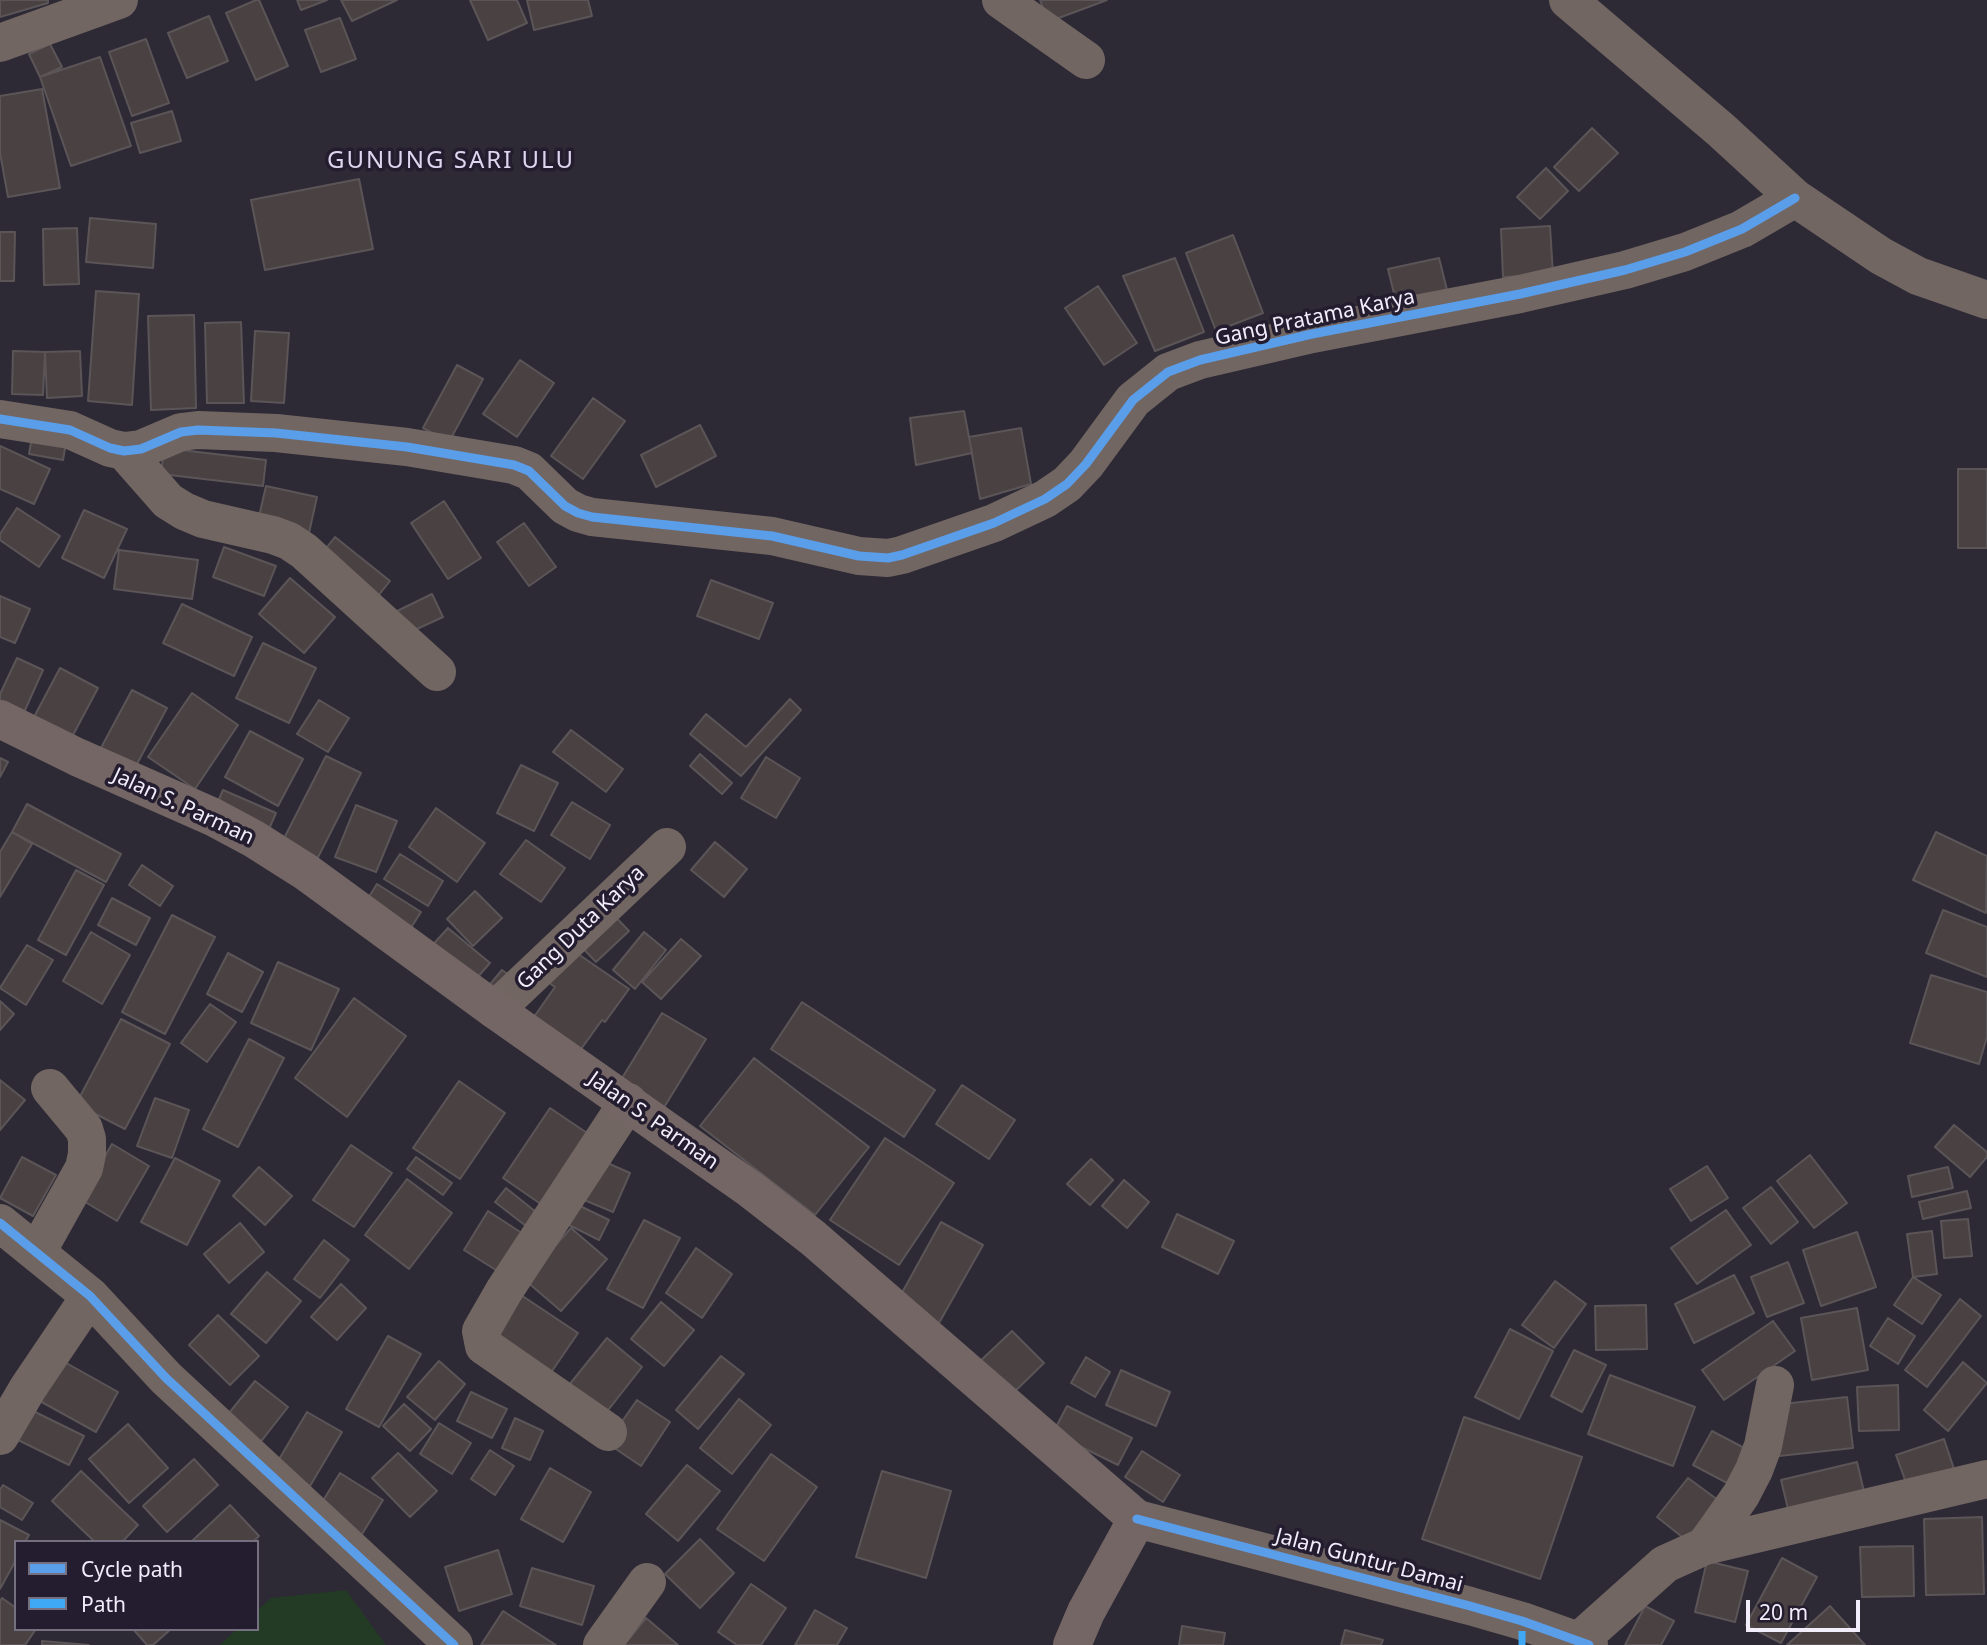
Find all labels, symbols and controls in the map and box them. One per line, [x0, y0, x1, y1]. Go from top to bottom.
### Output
district label: GUNUNG SARI ULU [329, 147, 573, 175]
street label: Gang Pratama Karya [1213, 285, 1417, 351]
street label: Jalan S. Parman [108, 763, 258, 851]
street label: Gang Duta Karya [512, 861, 650, 995]
street label: Jalan S. Parman [583, 1067, 723, 1175]
street label: Jalan Guntur Damai [1273, 1524, 1465, 1598]
legend [14, 1540, 259, 1631]
text: Cycle path [81, 1555, 183, 1583]
scale bar [1749, 1586, 1863, 1630]
text: Path [81, 1590, 126, 1618]
text: 20 m [1759, 1598, 1808, 1626]

